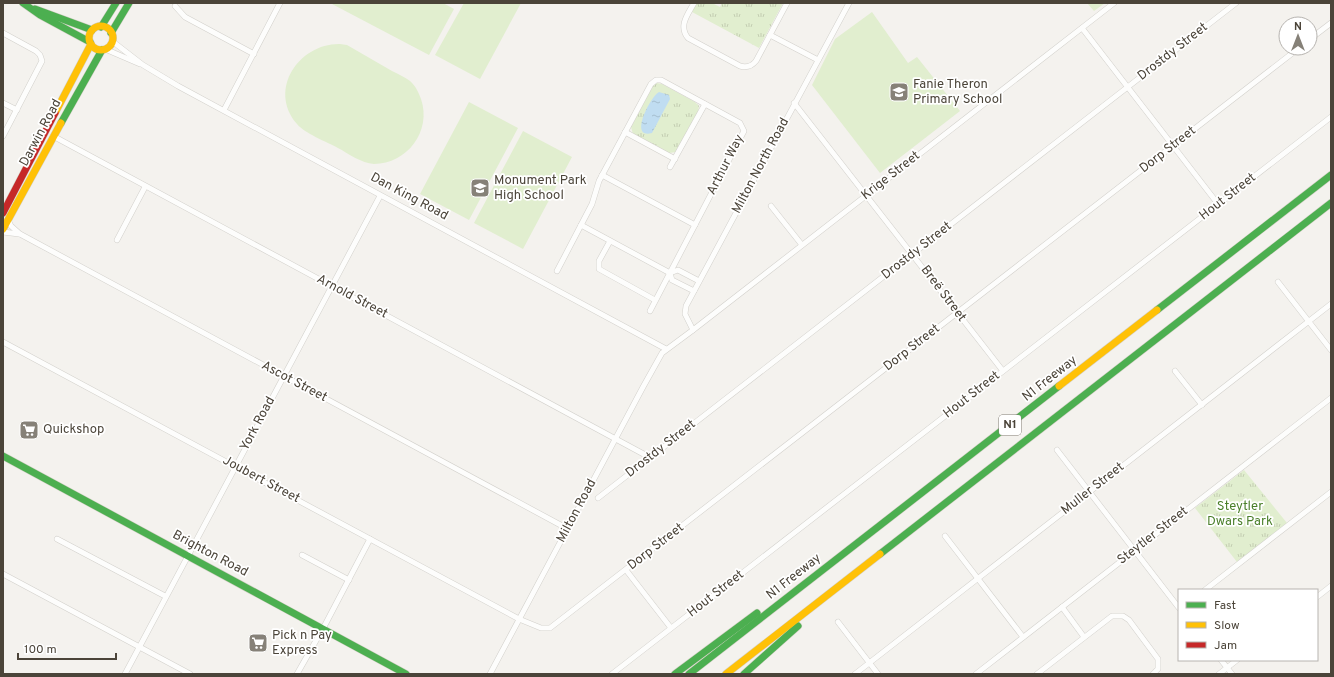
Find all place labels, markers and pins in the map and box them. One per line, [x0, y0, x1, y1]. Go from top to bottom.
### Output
place label: Fanie Theron Primary School [913, 77, 1002, 108]
school or university icon: Fanie Theron Primary School [888, 81, 910, 103]
place label: Monument Park High School [494, 173, 587, 204]
school or university icon: Monument Park High School [469, 177, 491, 199]
supermarket icon: Quickshop [18, 419, 40, 441]
place label: Quickshop [43, 422, 104, 438]
place label: Pick n Pay Express [272, 628, 332, 659]
supermarket icon: Pick n Pay Express [247, 632, 269, 654]

